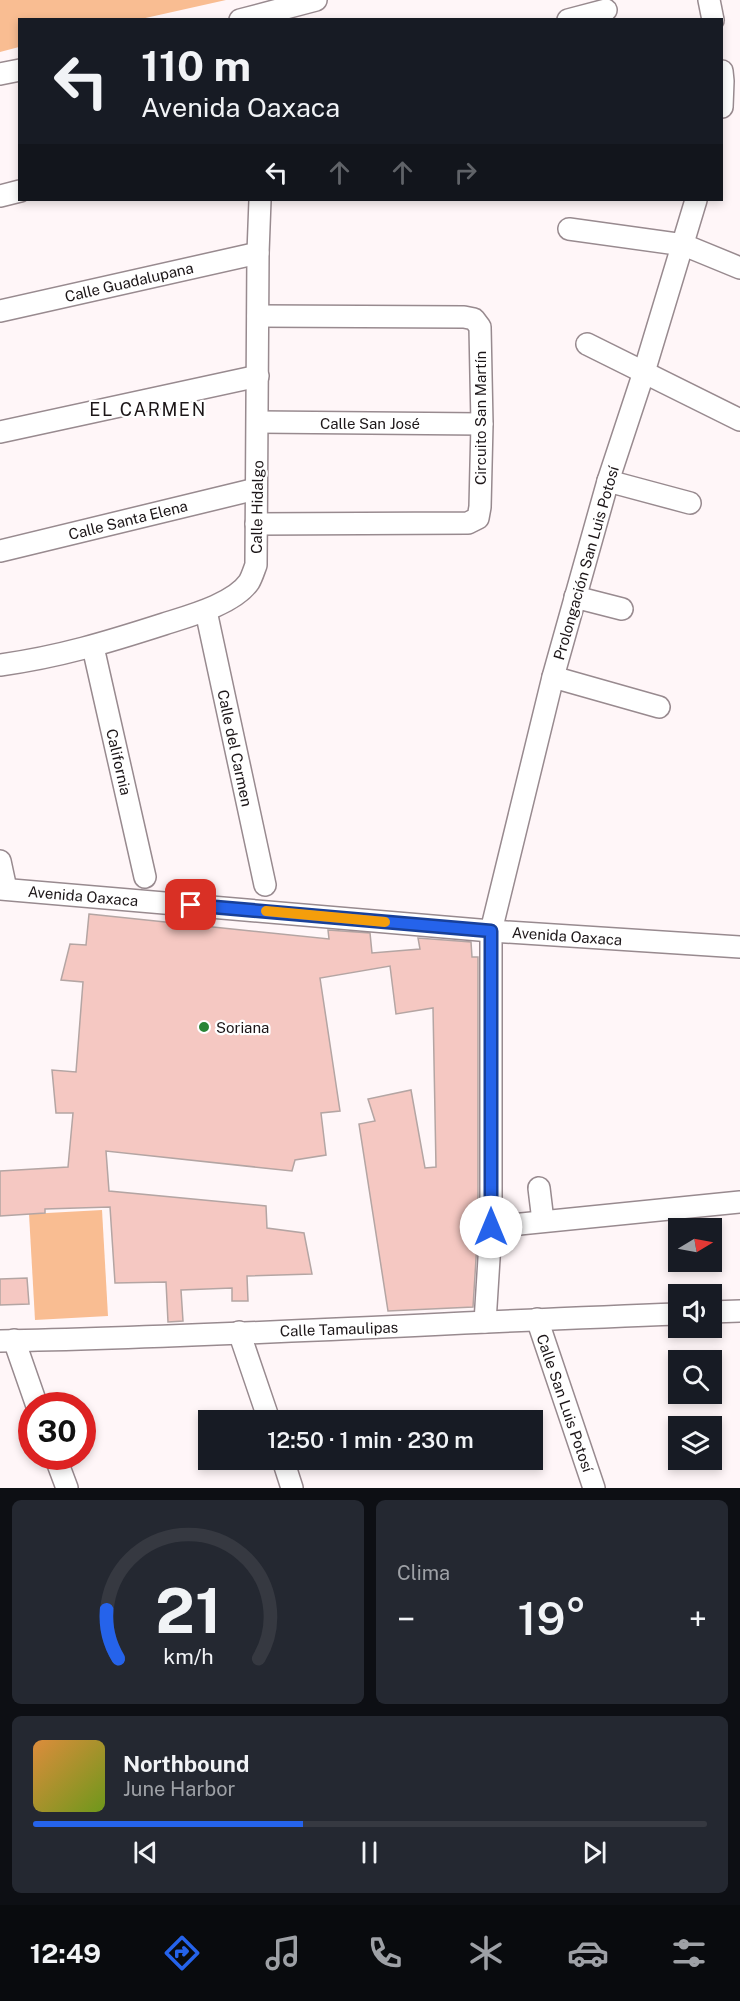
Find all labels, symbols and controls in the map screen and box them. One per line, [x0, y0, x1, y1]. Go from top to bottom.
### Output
text: 110 m [141, 41, 251, 90]
icon: left [42, 42, 120, 120]
text: Avenida Oaxaca [141, 91, 340, 123]
icon: left [260, 156, 293, 189]
icon: ahead [323, 156, 356, 189]
icon: ahead [386, 156, 419, 189]
icon: right [449, 156, 482, 189]
street label: Calle Guadalupana [63, 259, 195, 305]
street label: Circuito San Martín [472, 351, 489, 485]
district label: EL CARMEN [89, 399, 207, 420]
street label: Calle San José [320, 415, 420, 432]
street label: Calle Hidalgo [248, 460, 266, 554]
street label: Prolongación San Luis Potosí [550, 464, 622, 662]
street label: Calle Santa Elena [67, 497, 189, 543]
street label: Calle del Carmen [214, 688, 256, 808]
street label: California [103, 727, 135, 797]
pin [165, 879, 216, 930]
street label: Avenida Oaxaca [27, 883, 139, 909]
icon: arrive [174, 888, 207, 921]
street label: Avenida Oaxaca [511, 924, 623, 948]
place label: Soriana [216, 1019, 269, 1036]
marker: Soriana [197, 1020, 211, 1034]
position arrow [459, 1195, 523, 1259]
north arrow [668, 1218, 722, 1272]
map controls [668, 1218, 722, 1470]
button: sound [668, 1284, 722, 1338]
street label: Calle Tamaulipas [280, 1318, 398, 1340]
street label: Calle San Luis Potosí [533, 1332, 597, 1475]
button: search [668, 1350, 722, 1404]
speed limit sign: 30 [18, 1392, 96, 1470]
button: layers [668, 1416, 722, 1470]
text: 12:50 · 1 min · 230 m [267, 1427, 474, 1453]
text: Clima [397, 1561, 450, 1585]
text: 21 [155, 1574, 221, 1647]
text: 19° [518, 1592, 586, 1645]
text: − [397, 1600, 415, 1638]
text: + [689, 1600, 707, 1638]
text: km/h [163, 1644, 213, 1669]
text: Northbound [123, 1751, 249, 1777]
text: June Harbor [123, 1777, 235, 1801]
icon: previous [129, 1836, 162, 1869]
icon: pause [353, 1836, 386, 1869]
icon: next [578, 1836, 611, 1869]
icon: directions [161, 1932, 203, 1974]
icon: music [262, 1932, 304, 1974]
icon: phone [364, 1932, 406, 1974]
icon: climate [465, 1932, 507, 1974]
icon: car [567, 1932, 609, 1974]
icon: filters [668, 1932, 710, 1974]
text: 12:49 [30, 1937, 101, 1969]

